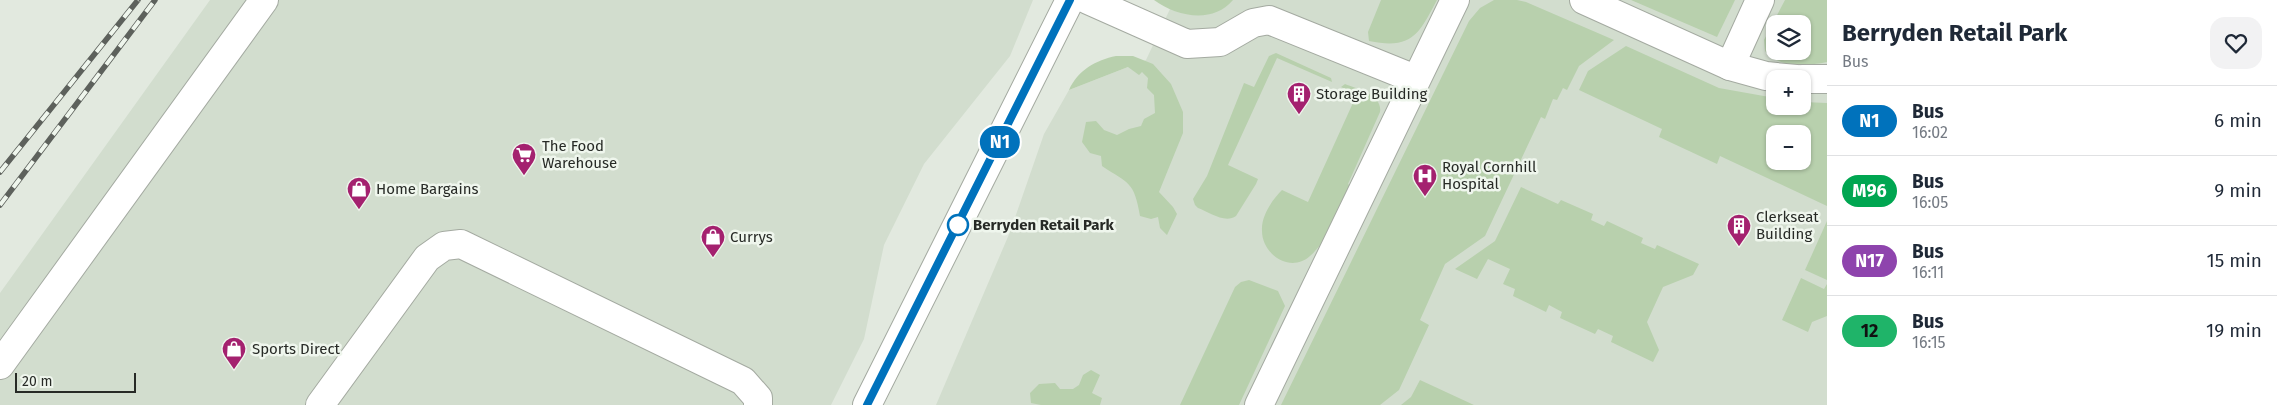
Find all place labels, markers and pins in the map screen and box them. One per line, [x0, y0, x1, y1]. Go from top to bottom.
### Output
building icon: Storage Building [1286, 81, 1312, 115]
place label: Storage Building [1316, 85, 1428, 103]
place label: The Food Warehouse [542, 137, 617, 172]
supermarket icon: The Food Warehouse [511, 142, 537, 176]
place label: Royal Cornhill Hospital [1442, 158, 1537, 193]
hospital icon: Royal Cornhill Hospital [1412, 163, 1438, 197]
shop icon: Home Bargains [346, 176, 372, 210]
place label: Home Bargains [376, 180, 479, 198]
place label: Clerkseat Building [1756, 208, 1819, 243]
building icon: Clerkseat Building [1726, 213, 1752, 247]
marker: Berryden Retail Park [947, 214, 969, 236]
place label: Berryden Retail Park [973, 216, 1115, 234]
shop icon: Currys [700, 224, 726, 258]
place label: Currys [730, 228, 773, 246]
shop icon: Sports Direct [221, 336, 247, 370]
place label: Sports Direct [252, 340, 341, 358]

